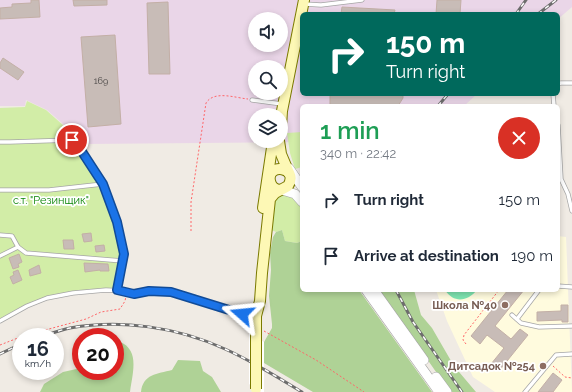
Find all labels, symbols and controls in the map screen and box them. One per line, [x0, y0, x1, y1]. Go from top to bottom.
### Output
map controls [248, 12, 288, 148]
button: sound [248, 12, 288, 52]
text: 150 m [386, 27, 465, 60]
icon: right [320, 28, 372, 80]
button: search [248, 60, 288, 100]
text: Turn right [386, 61, 465, 82]
house number: 169 [94, 76, 108, 86]
button: layers [248, 108, 288, 148]
text: 1 min [320, 116, 380, 145]
button: close [498, 117, 540, 159]
pin [55, 123, 89, 157]
icon: arrive [61, 129, 83, 151]
text: 340 m · 22:42 [320, 146, 396, 161]
icon: right [320, 189, 342, 211]
text: Turn right [354, 191, 424, 209]
text: 150 m [499, 191, 540, 209]
park label: с.т. "Резинщик" [13, 194, 89, 207]
icon: arrive [320, 245, 342, 267]
text: Arrive at destination [354, 247, 499, 265]
text: 190 m [511, 247, 553, 265]
position arrow [221, 293, 263, 335]
place label: Школа №40 [432, 299, 497, 312]
marker: Школа №40 [500, 300, 510, 310]
speed limit sign: 20 [72, 328, 124, 380]
text: 16 [27, 337, 49, 361]
text: km/h [25, 358, 51, 369]
place label: Дитсадок №254 [448, 360, 535, 373]
marker: Дитсадок №254 [538, 361, 548, 371]

